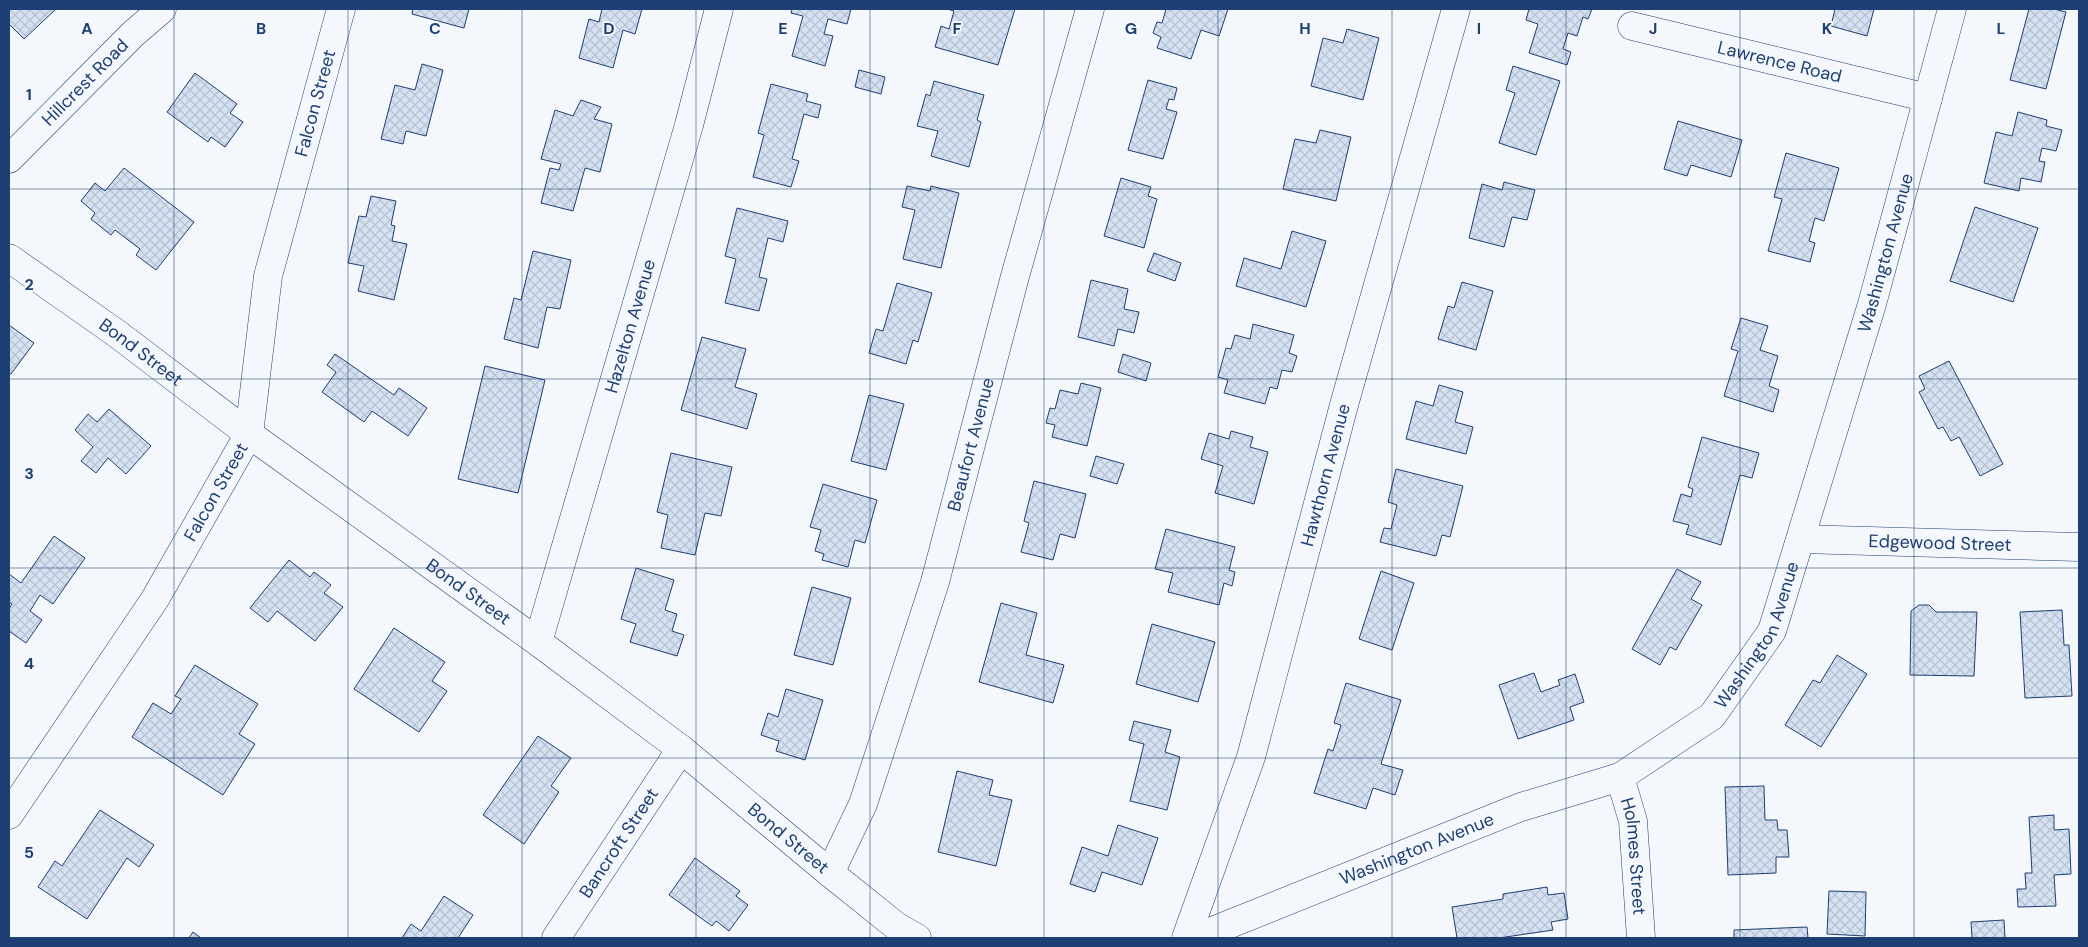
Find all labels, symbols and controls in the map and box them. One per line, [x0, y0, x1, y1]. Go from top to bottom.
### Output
text: A [81, 18, 93, 39]
text: B [256, 18, 266, 39]
text: C [429, 18, 441, 39]
text: D [603, 18, 615, 39]
text: E [778, 18, 788, 39]
text: F [953, 18, 962, 39]
text: G [1125, 18, 1137, 39]
text: H [1299, 18, 1311, 39]
text: I [1477, 18, 1481, 39]
text: J [1649, 18, 1657, 39]
text: K [1822, 18, 1833, 39]
text: L [1997, 18, 2006, 39]
street label: Hillcrest Road [36, 33, 134, 131]
street label: Lawrence Road [1715, 35, 1844, 89]
street label: Falcon Street [289, 47, 341, 159]
text: 1 [26, 84, 32, 105]
street label: Washington Avenue [1852, 171, 1919, 336]
street label: Hazelton Avenue [599, 256, 661, 396]
text: 2 [24, 274, 34, 295]
street label: Bond Street [94, 313, 188, 391]
street label: Beaufort Avenue [942, 375, 1000, 514]
street label: Hawthorn Avenue [1295, 401, 1356, 549]
street label: Falcon Street [178, 438, 254, 546]
text: 3 [24, 463, 34, 484]
street label: Edgewood Street [1868, 529, 2012, 557]
street label: Bond Street [421, 553, 516, 631]
street label: Washington Avenue [1709, 559, 1805, 713]
text: 4 [24, 653, 34, 674]
street label: Bancroft Street [574, 783, 664, 903]
street label: Holmes Street [1615, 795, 1651, 916]
street label: Bond Street [743, 797, 834, 879]
street label: Washington Avenue [1336, 807, 1497, 891]
text: 5 [24, 842, 34, 863]

